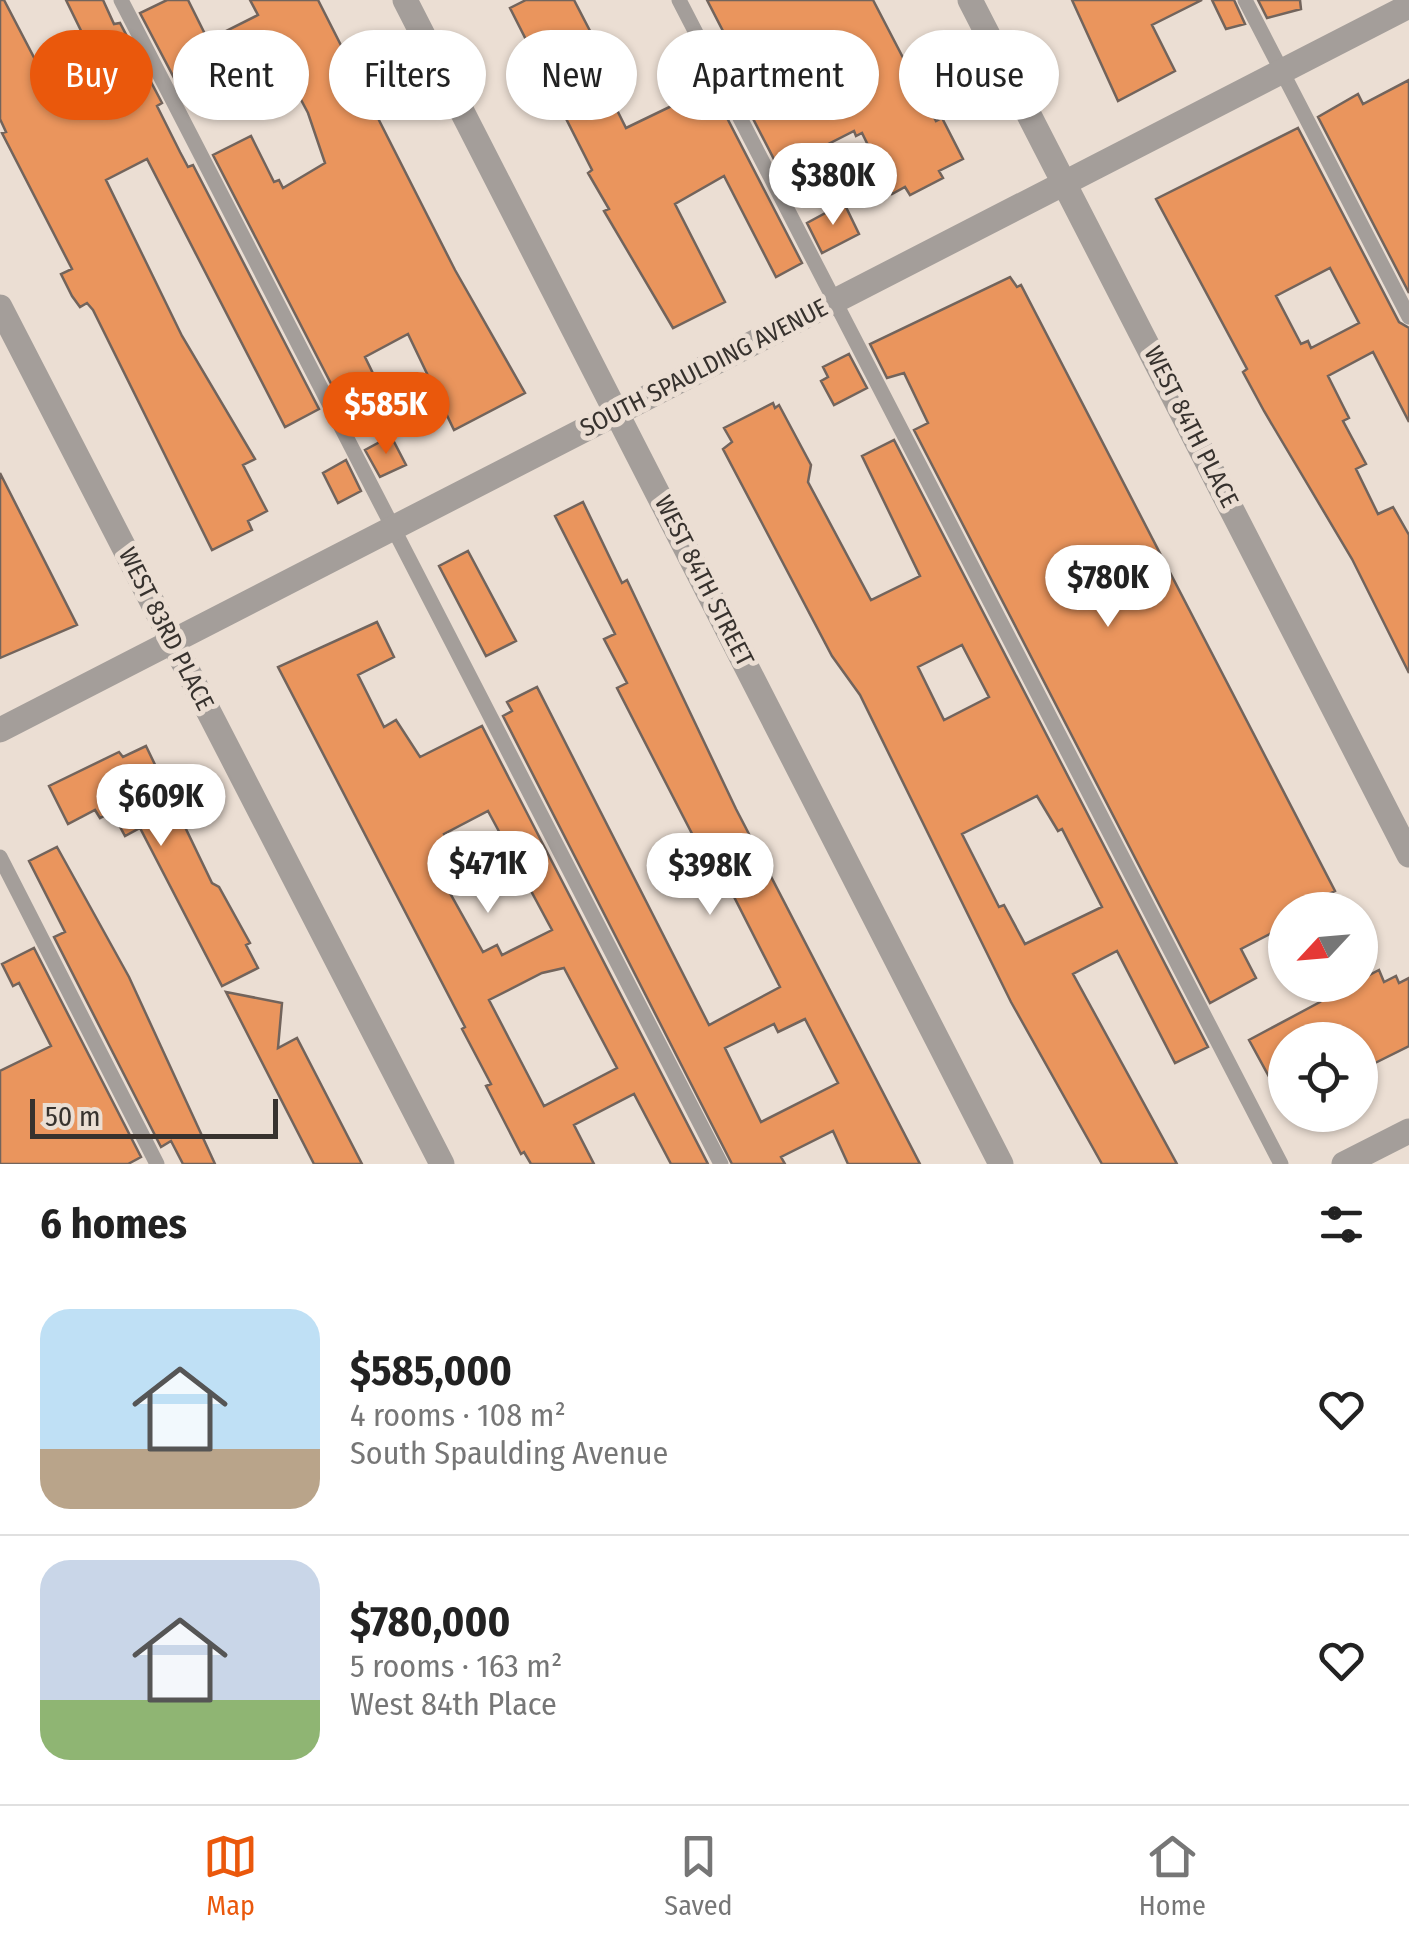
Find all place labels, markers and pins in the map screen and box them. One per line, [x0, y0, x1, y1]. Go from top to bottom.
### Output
pin: $380K [763, 143, 903, 228]
pin: $585K [316, 372, 456, 457]
pin: $780K [1038, 545, 1178, 630]
pin: $609K [91, 764, 231, 849]
pin: $471K [418, 831, 558, 916]
pin: $398K [640, 833, 780, 918]

